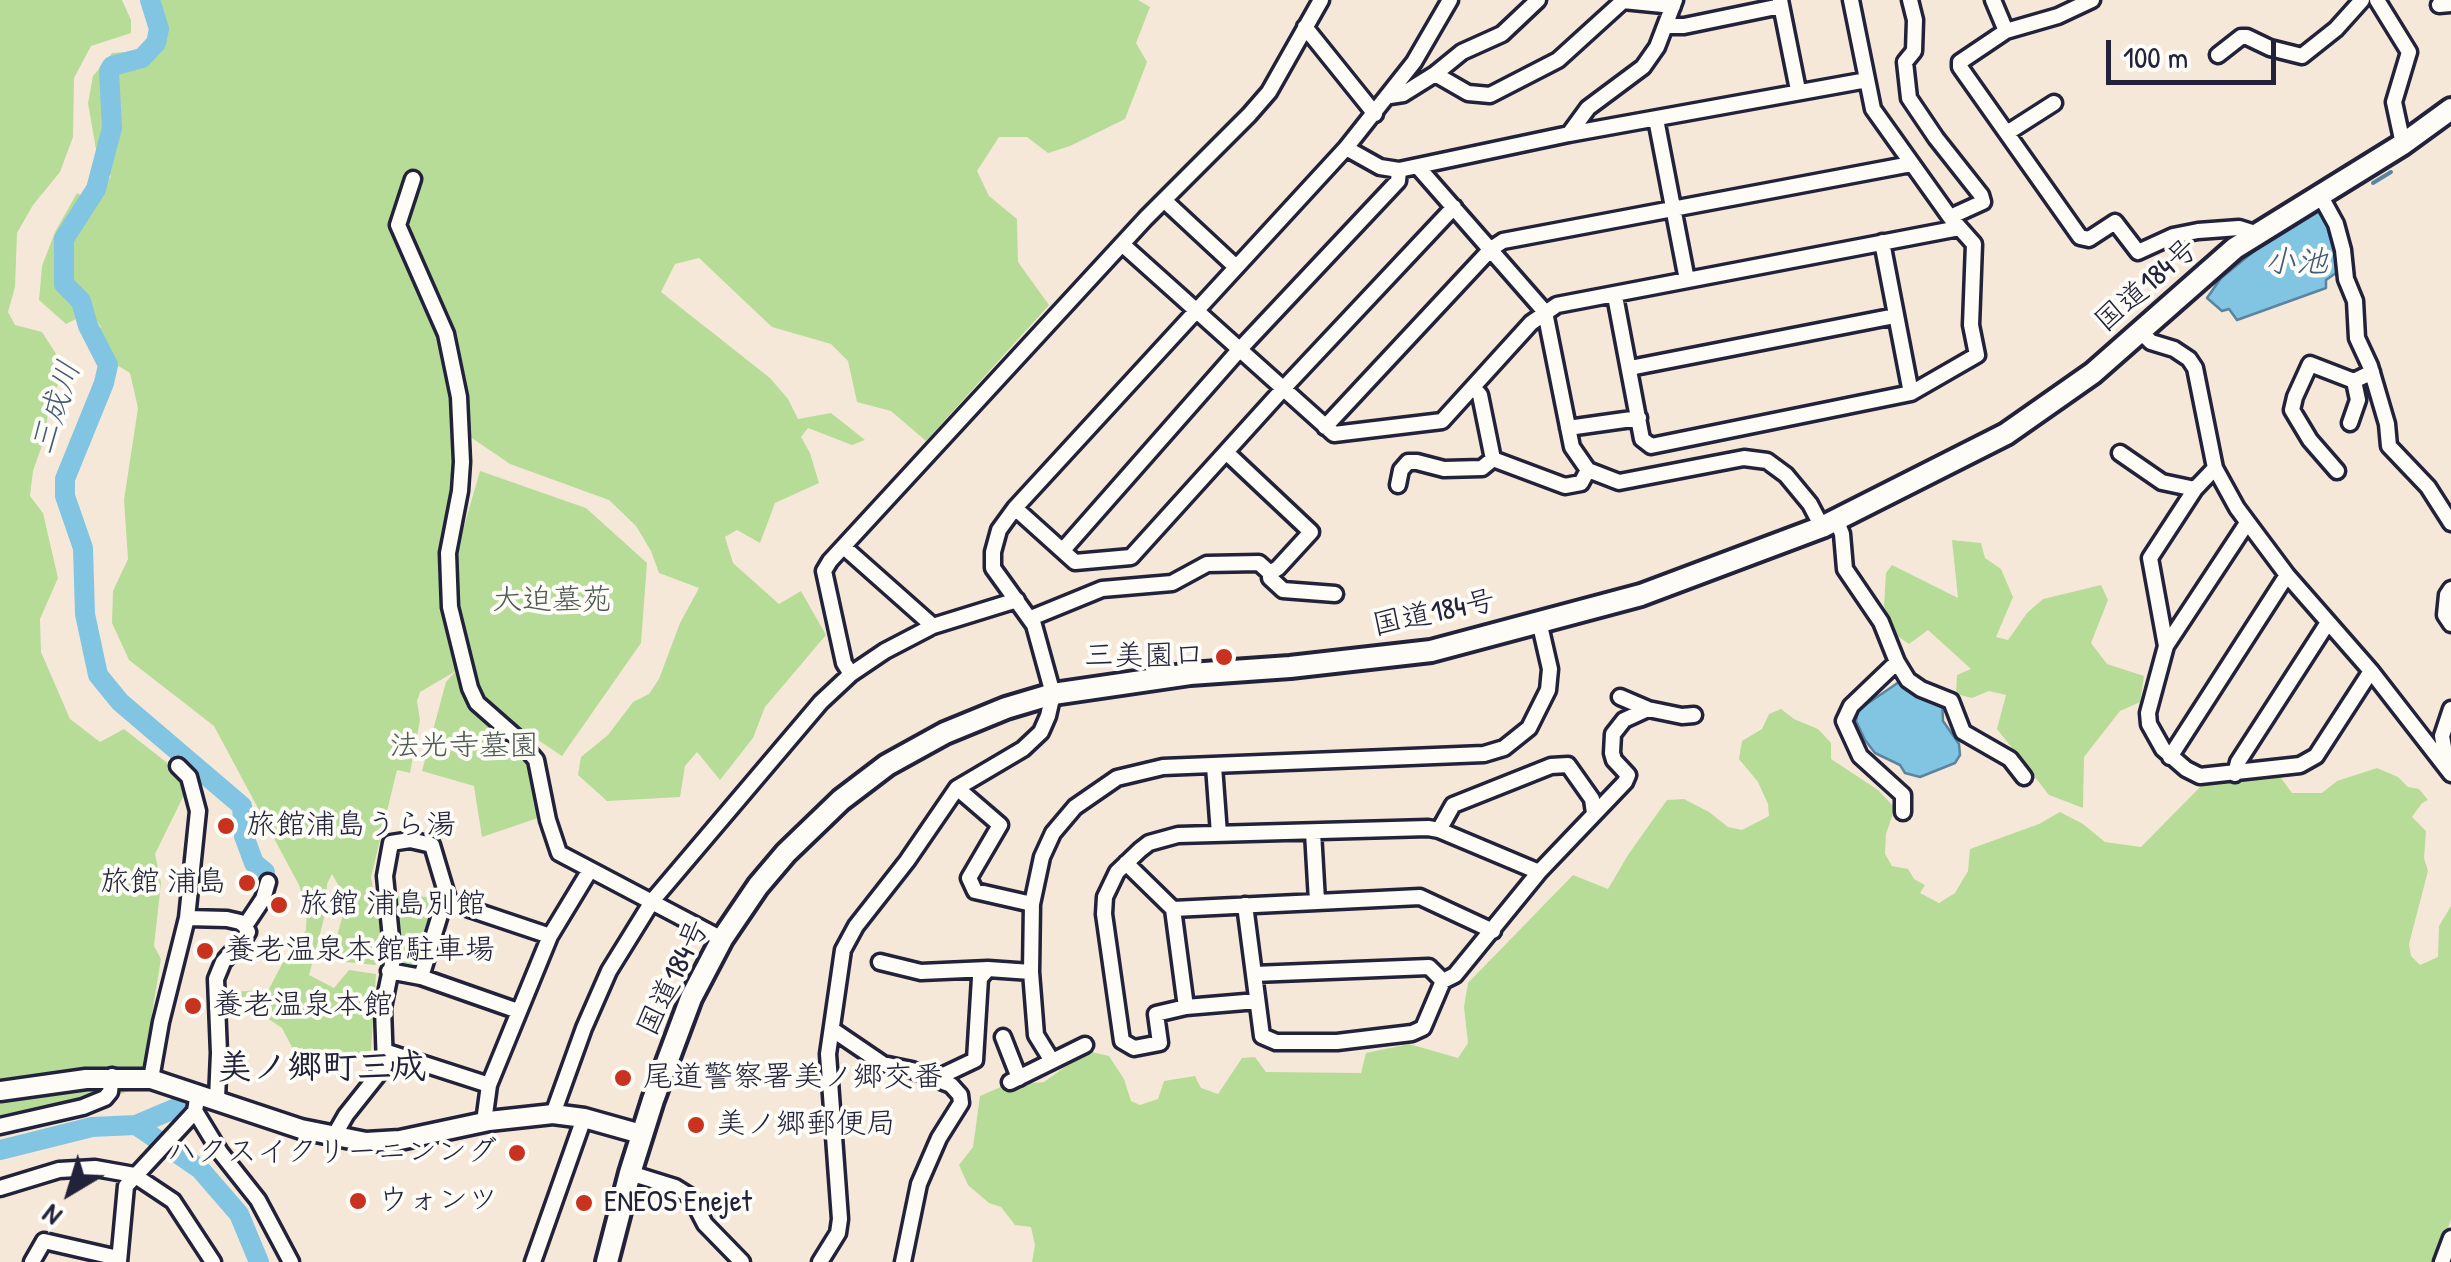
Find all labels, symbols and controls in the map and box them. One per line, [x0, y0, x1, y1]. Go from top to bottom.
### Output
scale bar [2111, 20, 2281, 82]
text: 100 m [2123, 37, 2188, 77]
street label: 国道184号 [2088, 231, 2206, 341]
water label: 小池 [2264, 244, 2328, 282]
water label: 三成川 [24, 356, 90, 460]
park label: 大迫墓苑 [492, 583, 612, 619]
street label: 国道184号 [1369, 583, 1499, 645]
place label: 三美園口 [1084, 639, 1204, 675]
marker: 三美園口 [1213, 646, 1235, 668]
park label: 法光寺墓園 [389, 729, 539, 765]
place label: 旅館浦島うら湯 [246, 808, 456, 844]
marker: 旅館浦島うら湯 [215, 815, 237, 837]
place label: 旅館 浦島 [100, 865, 227, 901]
marker: 旅館 浦島 [236, 872, 258, 894]
place label: 旅館 浦島別館 [299, 887, 486, 923]
marker: 旅館 浦島別館 [268, 894, 290, 916]
street label: 国道184号 [630, 914, 718, 1042]
place label: 養老温泉本館駐車場 [225, 933, 495, 969]
marker: 養老温泉本館駐車場 [194, 940, 216, 962]
place label: 養老温泉本館 [213, 988, 393, 1024]
marker: 養老温泉本館 [182, 995, 204, 1017]
district label: 美ノ郷町三成 [217, 1048, 427, 1090]
place label: 尾道警察署美ノ郷交番 [643, 1060, 943, 1096]
marker: 尾道警察署美ノ郷交番 [612, 1067, 634, 1089]
place label: 美ノ郷郵便局 [716, 1107, 896, 1143]
marker: 美ノ郷郵便局 [685, 1114, 707, 1136]
place label: ハクスイクリーニンング [167, 1135, 497, 1171]
north arrow [20, 1142, 120, 1242]
marker: ハクスイクリーニンング [506, 1142, 528, 1164]
place label: ウォンツ [378, 1183, 498, 1219]
place label: ENEOS Enejet [604, 1185, 752, 1221]
marker: ウォンツ [347, 1190, 369, 1212]
marker: ENEOS Enejet [573, 1192, 595, 1214]
text: N [34, 1196, 69, 1235]

